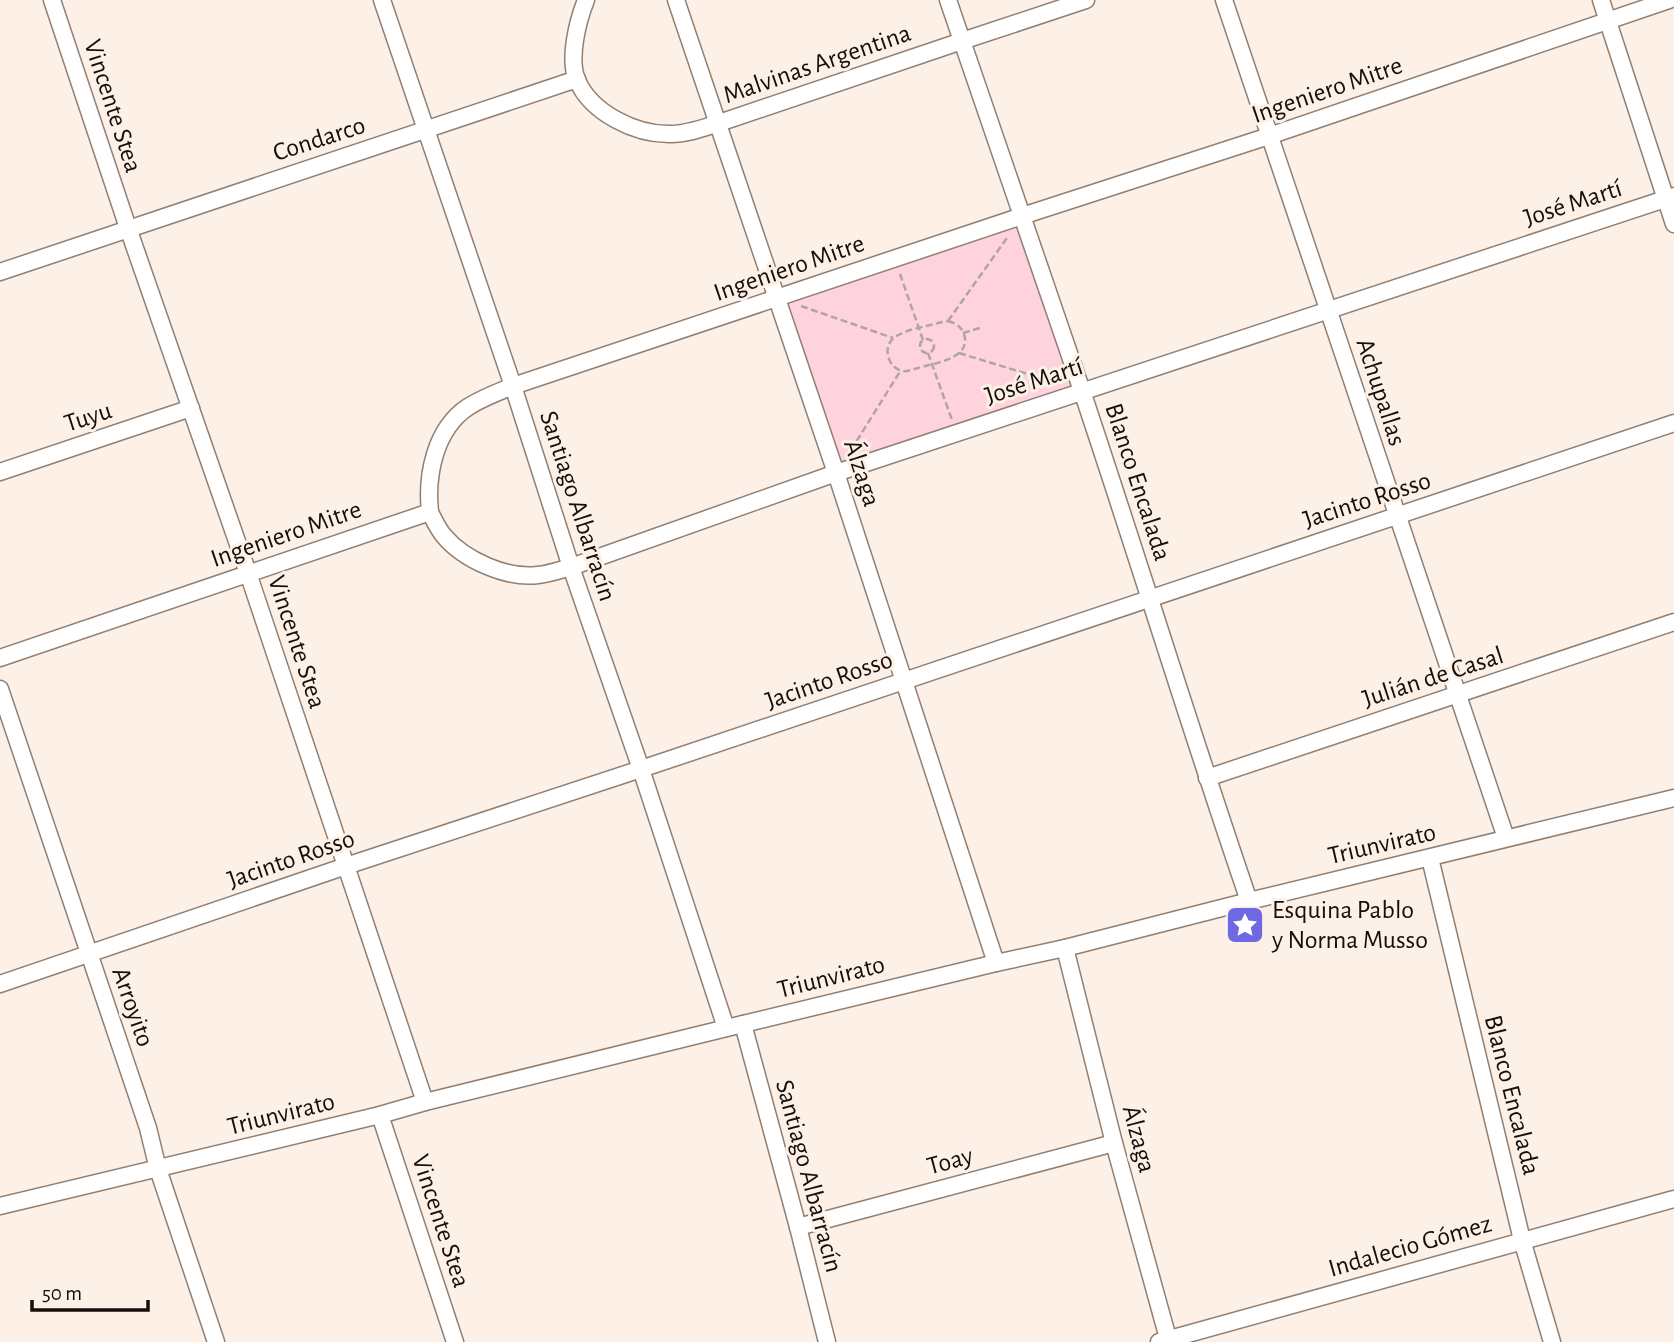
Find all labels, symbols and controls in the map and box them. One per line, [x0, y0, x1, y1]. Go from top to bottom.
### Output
street label: Malvinas Argentina [720, 20, 914, 108]
street label: Vincente Stea [79, 36, 147, 176]
street label: Ingeniero Mitre [1248, 52, 1406, 128]
street label: Condarco [270, 112, 368, 166]
street label: José Martí [1521, 175, 1626, 231]
street label: Ingeniero Mitre [710, 230, 868, 306]
street label: Achupallas [1351, 335, 1411, 449]
street label: José Martí [982, 353, 1087, 409]
street label: Tuyu [61, 397, 115, 437]
street label: Blanco Encalada [1100, 400, 1176, 564]
street label: Santiago Albarracín [535, 408, 621, 604]
street label: Álzaga [839, 436, 887, 510]
street label: Jacinto Rosso [1300, 467, 1434, 533]
street label: Ingeniero Mitre [207, 496, 365, 572]
street label: Vincente Stea [263, 572, 331, 712]
street label: Julián de Casal [1359, 642, 1507, 712]
street label: Jacinto Rosso [762, 646, 896, 714]
street label: Triunvirato [1326, 819, 1438, 869]
street label: Jacinto Rosso [224, 825, 358, 893]
place label: Esquina Pablo y Norma Musso [1271, 897, 1428, 953]
place icon: Esquina Pablo y Norma Musso [1224, 904, 1266, 946]
street label: Triunvirato [775, 951, 887, 1003]
street label: Arroyito [107, 964, 159, 1050]
street label: Blanco Encalada [1480, 1012, 1544, 1178]
street label: Santiago Albarracín [771, 1077, 847, 1275]
street label: Triunvirato [225, 1088, 337, 1140]
street label: Álzaga [1118, 1102, 1162, 1175]
street label: Toay [924, 1142, 976, 1180]
street label: Vincente Stea [407, 1151, 475, 1291]
street label: Indalecio Gómez [1325, 1210, 1495, 1282]
scale bar [32, 1268, 147, 1312]
text: 50 m [42, 1283, 82, 1304]

